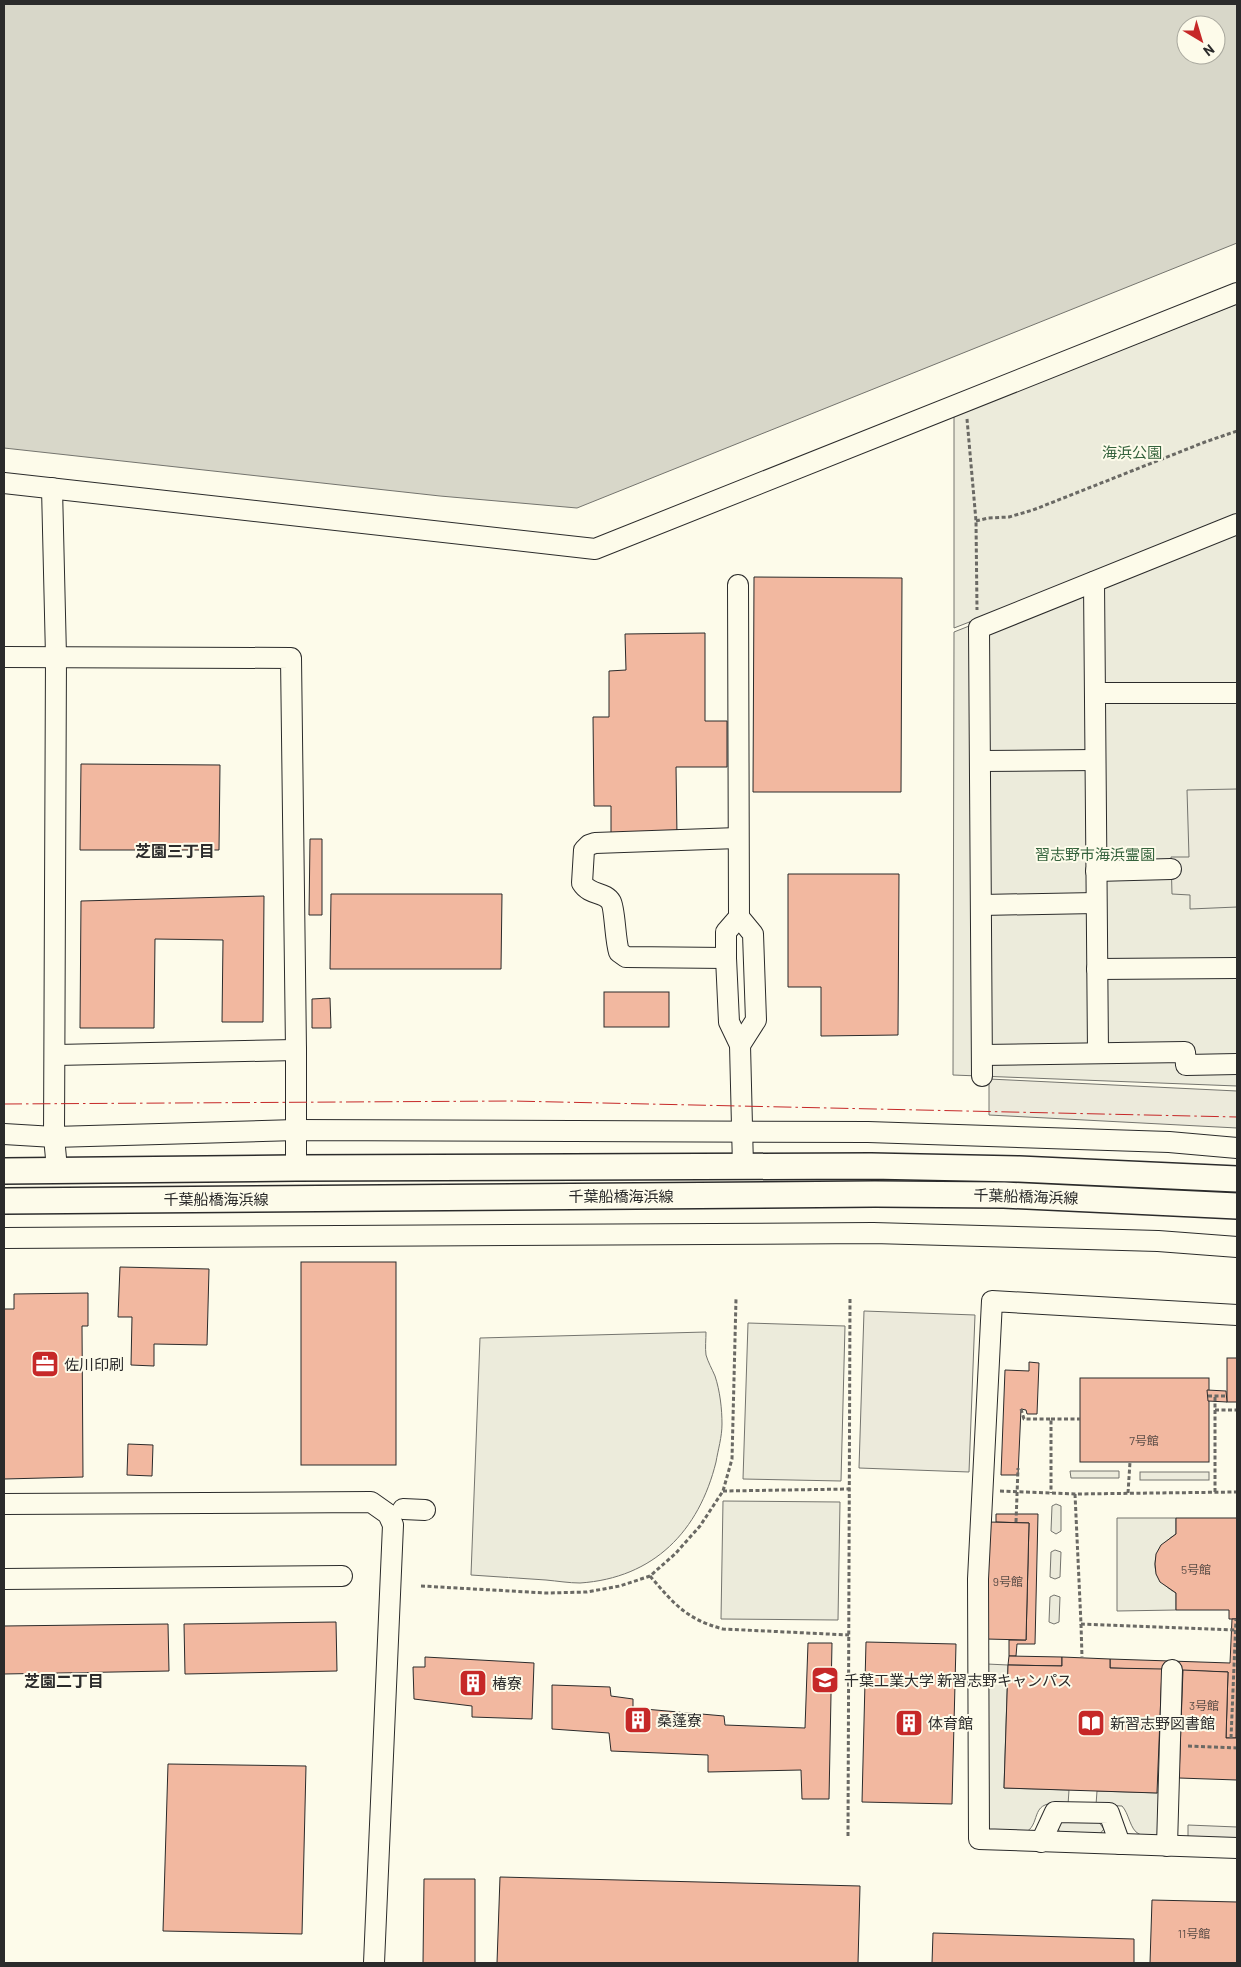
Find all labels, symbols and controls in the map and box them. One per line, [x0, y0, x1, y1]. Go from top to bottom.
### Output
north arrow [1176, 15, 1226, 65]
text: N [1200, 41, 1218, 60]
park label: 海浜公園 [1102, 443, 1162, 461]
district label: 芝園三丁目 [135, 841, 215, 860]
park label: 習志野市海浜霊園 [1035, 845, 1155, 863]
street label: 千葉船橋海浜線 [973, 1185, 1079, 1207]
street label: 千葉船橋海浜線 [568, 1187, 674, 1205]
street label: 千葉船橋海浜線 [163, 1190, 269, 1208]
office icon: 佐川印刷 [30, 1349, 60, 1379]
place label: 佐川印刷 [64, 1355, 124, 1373]
house number: 7号館 [1129, 1433, 1159, 1447]
house number: 5号館 [1181, 1562, 1211, 1576]
house number: 9号館 [993, 1574, 1023, 1588]
school or university icon: 千葉工業大学 新習志野キャンパス [810, 1665, 840, 1695]
building icon: 椿寮 [458, 1668, 488, 1698]
district label: 芝園二丁目 [24, 1671, 104, 1690]
place label: 千葉工業大学 新習志野キャンパス [844, 1671, 1072, 1689]
place label: 椿寮 [492, 1674, 522, 1692]
house number: 3号館 [1189, 1698, 1219, 1712]
building icon: 桑蓬寮 [623, 1705, 653, 1735]
building icon: 体育館 [894, 1708, 924, 1738]
library icon: 新習志野図書館 [1076, 1708, 1106, 1738]
place label: 桑蓬寮 [657, 1711, 702, 1729]
place label: 体育館 [928, 1714, 973, 1732]
place label: 新習志野図書館 [1110, 1714, 1215, 1732]
house number: 11号館 [1178, 1926, 1210, 1940]

